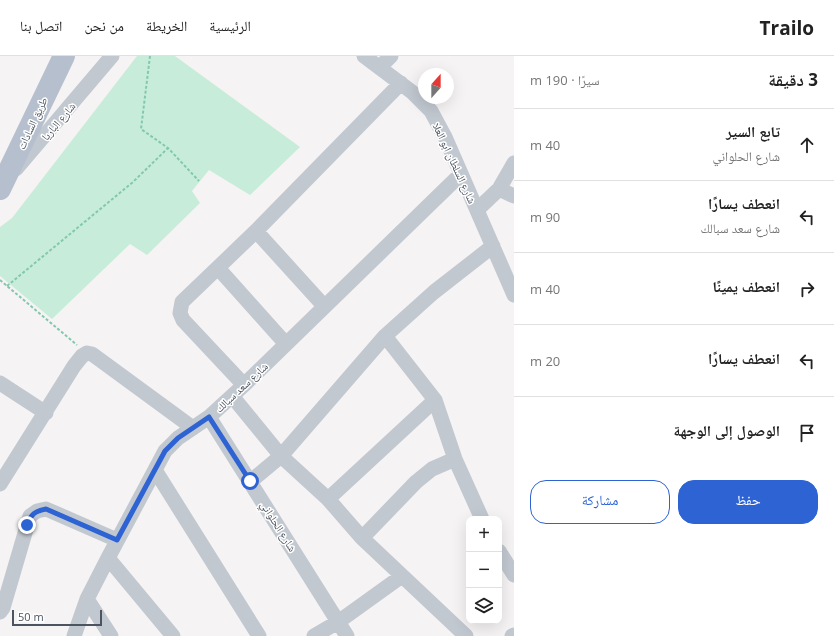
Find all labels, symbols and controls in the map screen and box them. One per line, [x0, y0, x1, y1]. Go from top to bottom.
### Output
text: Trailo [760, 15, 814, 41]
text: اتصل بنا [20, 16, 62, 35]
text: من نحن [84, 16, 124, 35]
text: الخريطة [146, 16, 187, 35]
text: الرئيسية [209, 16, 251, 35]
north arrow [418, 68, 454, 104]
text: 3 دقيقة [768, 68, 818, 91]
text: سيرًا · 190 m [530, 71, 600, 89]
street label: طريق السادات [13, 94, 51, 152]
street label: شارع الباريا [38, 99, 78, 143]
street label: شارع السلطان ابو العلا [430, 120, 480, 206]
text: تابع السير [726, 121, 780, 141]
icon: ahead [796, 134, 818, 156]
text: 40 m [530, 136, 560, 154]
text: شارع الحلواني [713, 147, 780, 165]
text: انعطف يسارًا [708, 193, 780, 213]
icon: left [796, 206, 818, 228]
text: 90 m [530, 208, 560, 226]
text: شارع سعد سبالك [700, 219, 780, 237]
text: انعطف يمينًا [712, 276, 780, 296]
icon: right [796, 278, 818, 300]
text: 40 m [530, 280, 560, 298]
text: انعطف يسارًا [708, 348, 780, 368]
icon: left [796, 350, 818, 372]
text: 20 m [530, 352, 560, 370]
street label: شارع سعد سبالك [211, 359, 271, 415]
text: الوصول إلى الوجهة [674, 420, 780, 440]
icon: arrive [796, 422, 818, 444]
route start [241, 472, 259, 490]
button: مشاركة [530, 480, 670, 524]
button: حفظ [678, 480, 818, 524]
street label: شارع الحلواني [256, 498, 300, 555]
route end [18, 516, 36, 534]
map controls [466, 516, 502, 624]
button: + [466, 516, 502, 552]
button: − [466, 552, 502, 588]
button: layers [466, 588, 502, 624]
scale bar [12, 608, 102, 627]
text: 50 m [18, 609, 44, 624]

